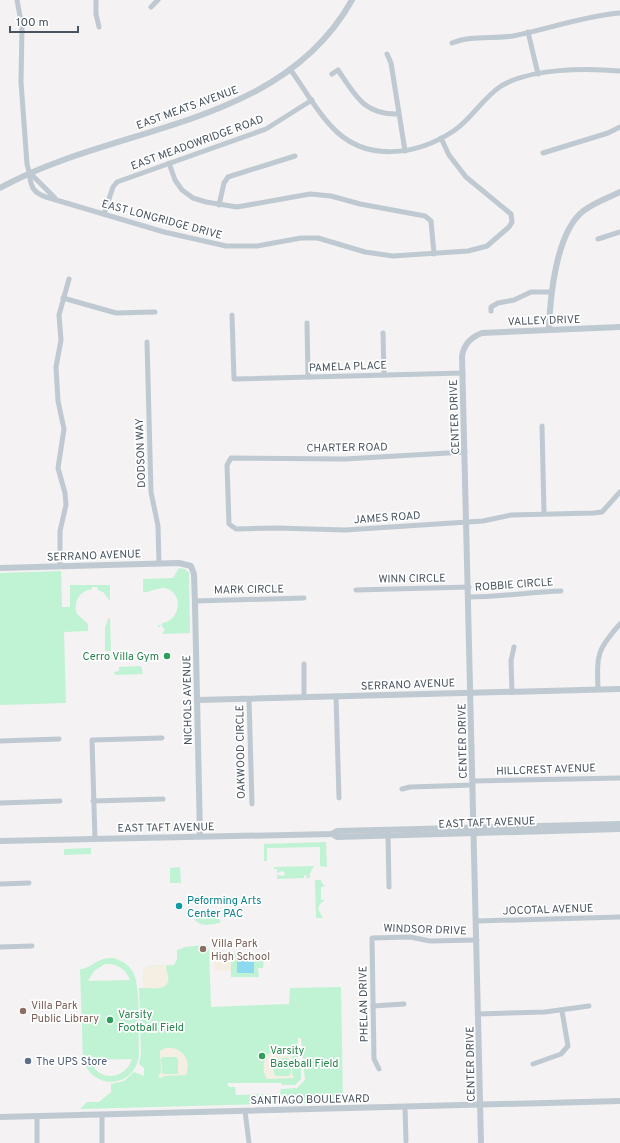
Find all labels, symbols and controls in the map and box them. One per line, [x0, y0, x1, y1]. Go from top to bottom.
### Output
scale bar [10, 8, 78, 34]
text: 100 m [16, 15, 49, 31]
street label: EAST MEATS AVENUE [134, 83, 240, 133]
street label: EAST MEADOWRIDGE ROAD [129, 112, 266, 173]
street label: EAST LONGRIDGE DRIVE [100, 197, 224, 243]
street label: VALLEY DRIVE [507, 313, 581, 329]
street label: PAMELA PLACE [309, 359, 387, 375]
street label: CENTER DRIVE [447, 379, 463, 455]
street label: DODSON WAY [133, 418, 149, 488]
street label: CHARTER ROAD [306, 440, 388, 456]
street label: JAMES ROAD [353, 509, 421, 527]
street label: SERRANO AVENUE [47, 547, 142, 565]
street label: WINN CIRCLE [378, 571, 446, 587]
street label: ROBBIE CIRCLE [474, 575, 554, 595]
street label: MARK CIRCLE [214, 582, 284, 598]
place label: Cerro Villa Gym [83, 650, 159, 664]
marker: Cerro Villa Gym [162, 651, 172, 661]
street label: NICHOLS AVENUE [180, 655, 196, 745]
street label: SERRANO AVENUE [361, 676, 456, 694]
street label: CENTER DRIVE [455, 703, 471, 779]
street label: OAKWOOD CIRCLE [233, 705, 249, 799]
street label: HILLCREST AVENUE [496, 761, 596, 779]
street label: EAST TAFT AVENUE [438, 814, 536, 832]
street label: EAST TAFT AVENUE [117, 820, 215, 836]
place label: Peforming Arts Center PAC [187, 894, 261, 921]
marker: Peforming Arts Center PAC [174, 901, 184, 911]
street label: JOCOTAL AVENUE [502, 901, 594, 919]
street label: WINDSOR DRIVE [383, 922, 467, 938]
place label: Villa Park High School [211, 937, 270, 964]
marker: Villa Park High School [198, 944, 208, 954]
street label: PHELAN DRIVE [356, 966, 372, 1042]
place label: Villa Park Public Library [31, 999, 99, 1026]
marker: Villa Park Public Library [18, 1006, 28, 1016]
place label: Varsity Football Field [118, 1008, 184, 1035]
marker: Varsity Football Field [105, 1015, 115, 1025]
street label: CENTER DRIVE [463, 1026, 479, 1102]
place label: Varsity Baseball Field [270, 1044, 339, 1071]
marker: Varsity Baseball Field [257, 1051, 267, 1061]
place label: The UPS Store [36, 1055, 107, 1069]
marker: The UPS Store [23, 1056, 33, 1066]
street label: SANTIAGO BOULEVARD [250, 1092, 370, 1108]

